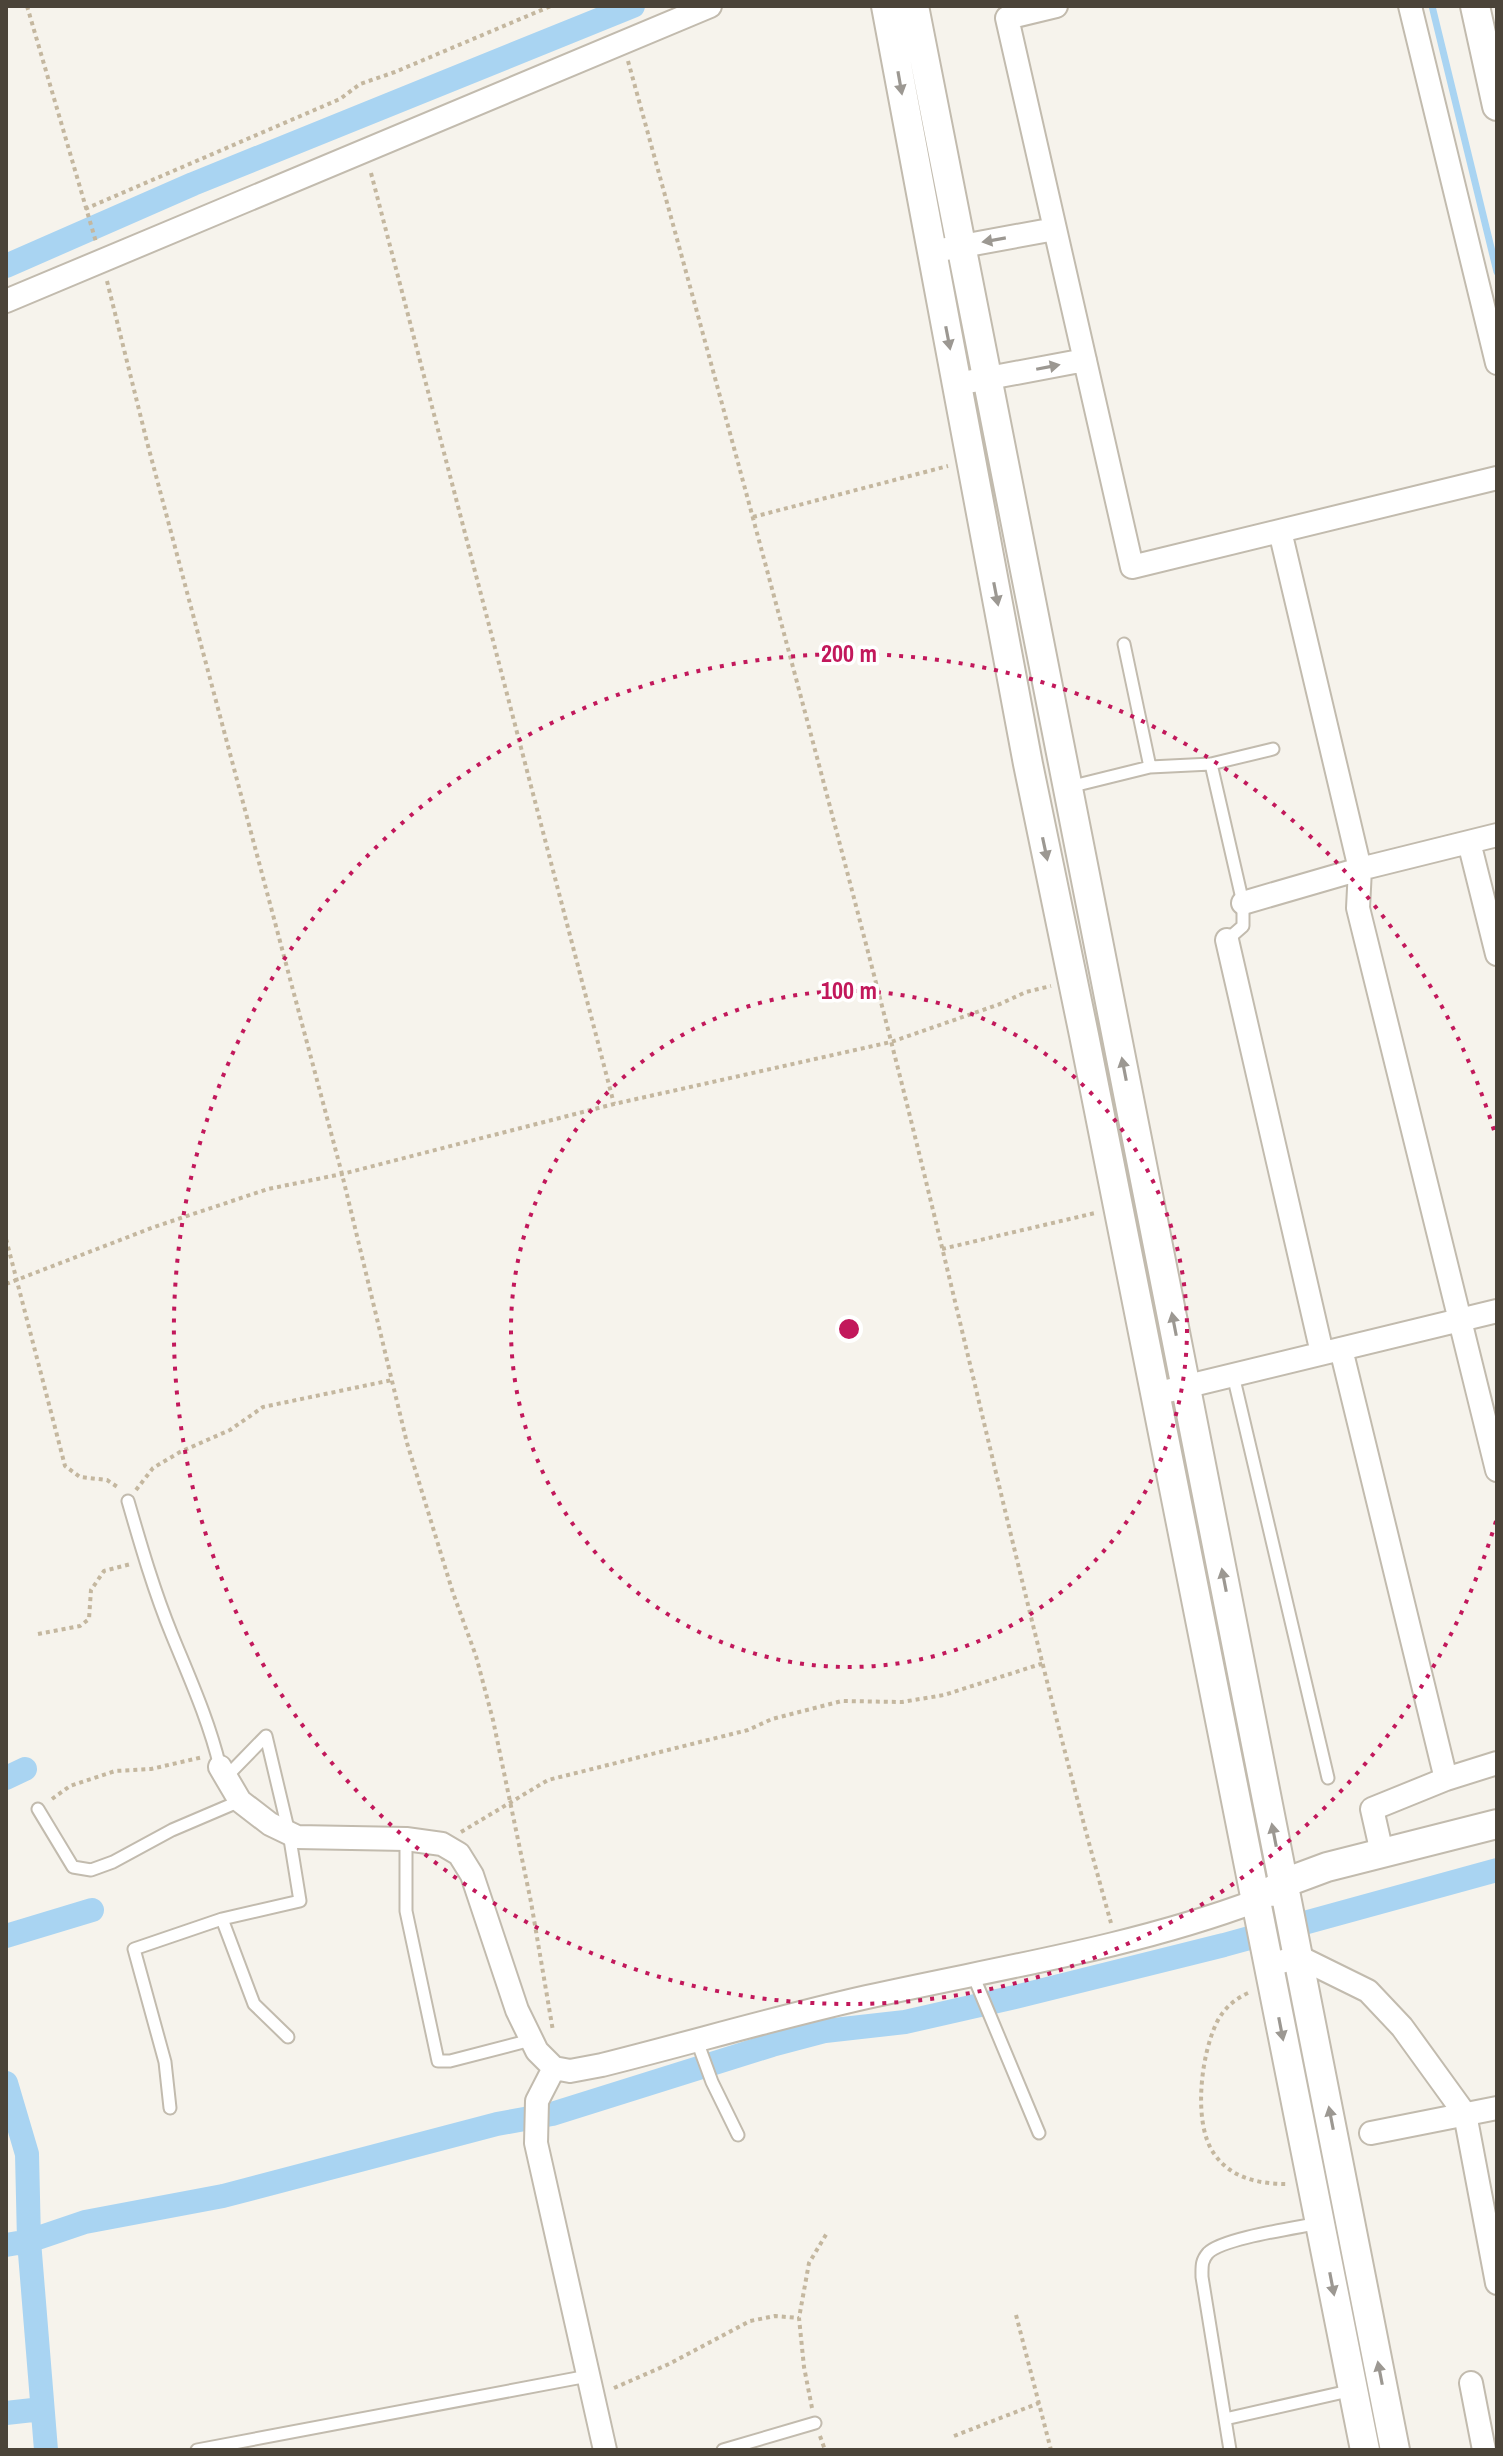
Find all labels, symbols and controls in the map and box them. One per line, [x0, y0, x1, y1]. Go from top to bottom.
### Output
one-way arrow [895, 70, 907, 95]
one-way arrow [981, 234, 1006, 247]
one-way arrow [943, 326, 955, 351]
one-way arrow [1036, 360, 1061, 372]
one-way arrow [991, 582, 1003, 607]
text: 200 m [821, 637, 877, 669]
one-way arrow [1040, 837, 1052, 862]
text: 100 m [821, 974, 877, 1006]
one-way arrow [1117, 1057, 1129, 1082]
one-way arrow [1167, 1312, 1180, 1337]
centre of rings [835, 1315, 863, 1343]
one-way arrow [1217, 1567, 1229, 1592]
one-way arrow [1268, 1822, 1280, 1847]
one-way arrow [1276, 2017, 1288, 2042]
one-way arrow [1324, 2105, 1337, 2130]
one-way arrow [1326, 2272, 1339, 2297]
one-way arrow [1374, 2361, 1386, 2386]

